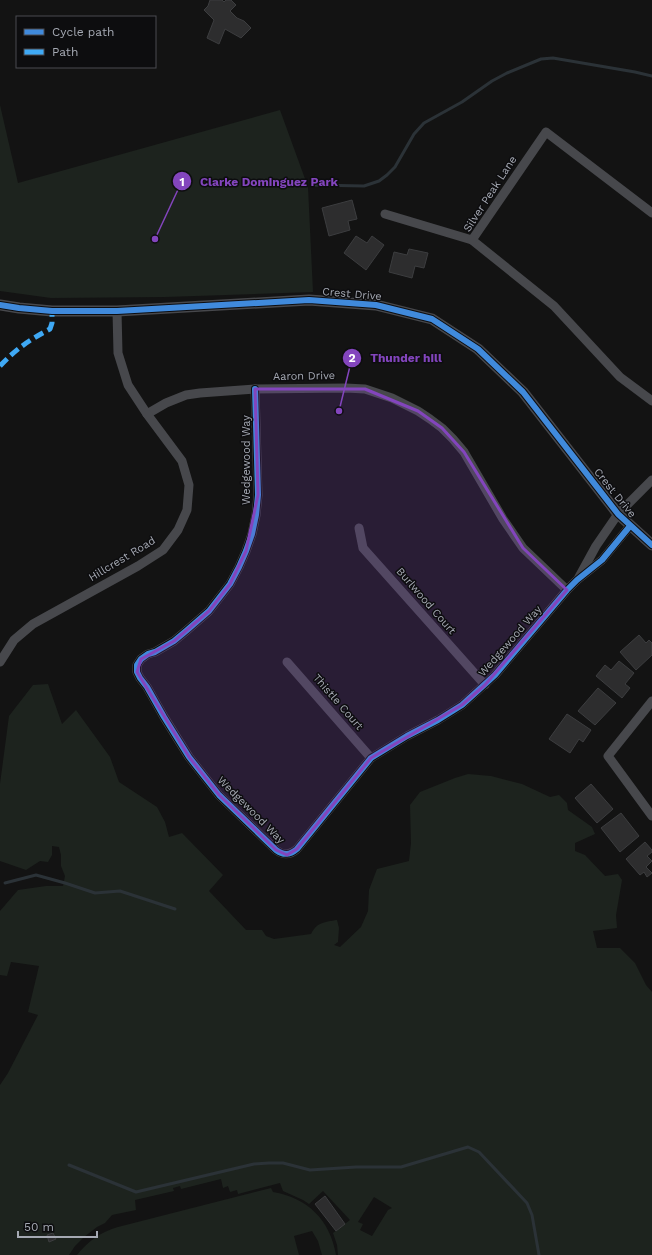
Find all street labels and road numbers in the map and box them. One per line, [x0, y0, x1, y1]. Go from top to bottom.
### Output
street label: Silver Peak Lane [461, 154, 519, 234]
street label: Crest Drive [322, 285, 382, 303]
street label: Aaron Drive [273, 369, 335, 383]
street label: Wedgewood Way [240, 415, 253, 505]
street label: Crest Drive [591, 466, 639, 520]
street label: Hillcrest Road [86, 534, 158, 584]
street label: Burlwood Court [393, 565, 459, 637]
street label: Wedgewood Way [476, 603, 545, 679]
street label: Thistle Court [310, 671, 366, 733]
street label: Wedgewood Way [215, 774, 288, 847]

